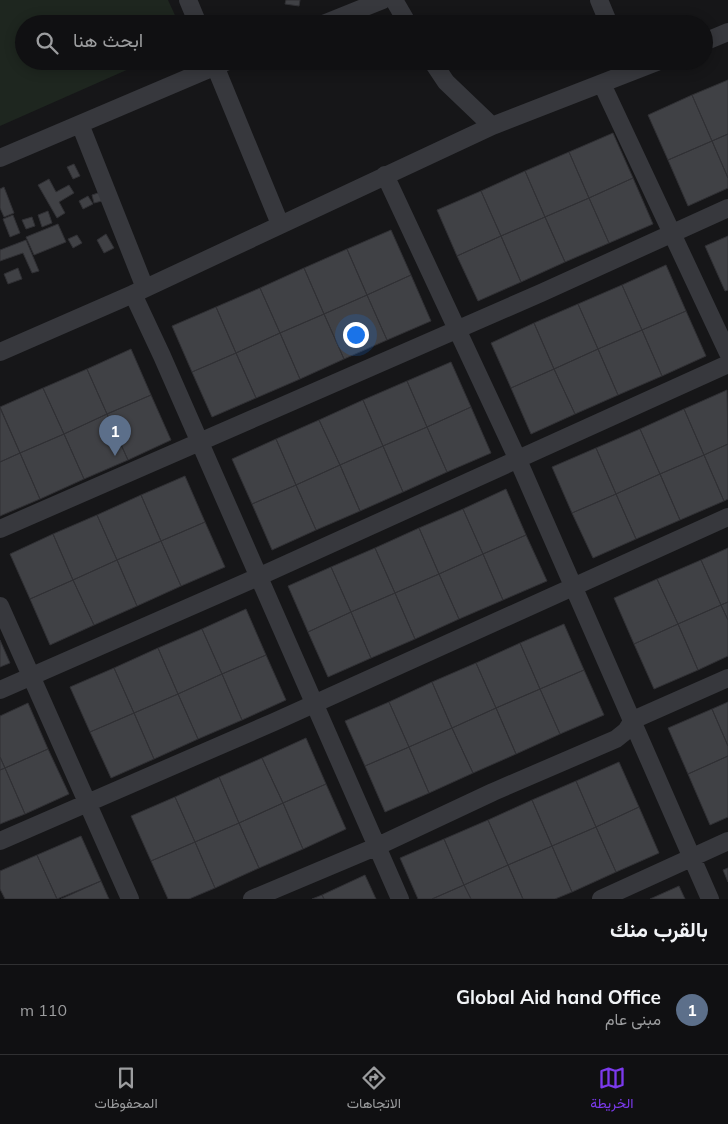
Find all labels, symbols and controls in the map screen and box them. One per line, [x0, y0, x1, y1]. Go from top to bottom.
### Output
search box [15, 15, 713, 70]
text: ابحث هنا [73, 28, 143, 52]
icon: search [33, 29, 61, 57]
your location [343, 322, 369, 348]
pin: 1 [99, 415, 131, 456]
text: بالقرب منك [610, 916, 708, 942]
text: Global Aid hand Office [456, 985, 661, 1009]
text: 110 m [20, 1000, 67, 1020]
text: 1 [687, 1000, 697, 1020]
text: مبنى عام [605, 1009, 661, 1029]
tab: المحفوظات [95, 1064, 158, 1116]
tab: الاتجاهات [347, 1064, 401, 1116]
tab: الخريطة [590, 1064, 633, 1116]

